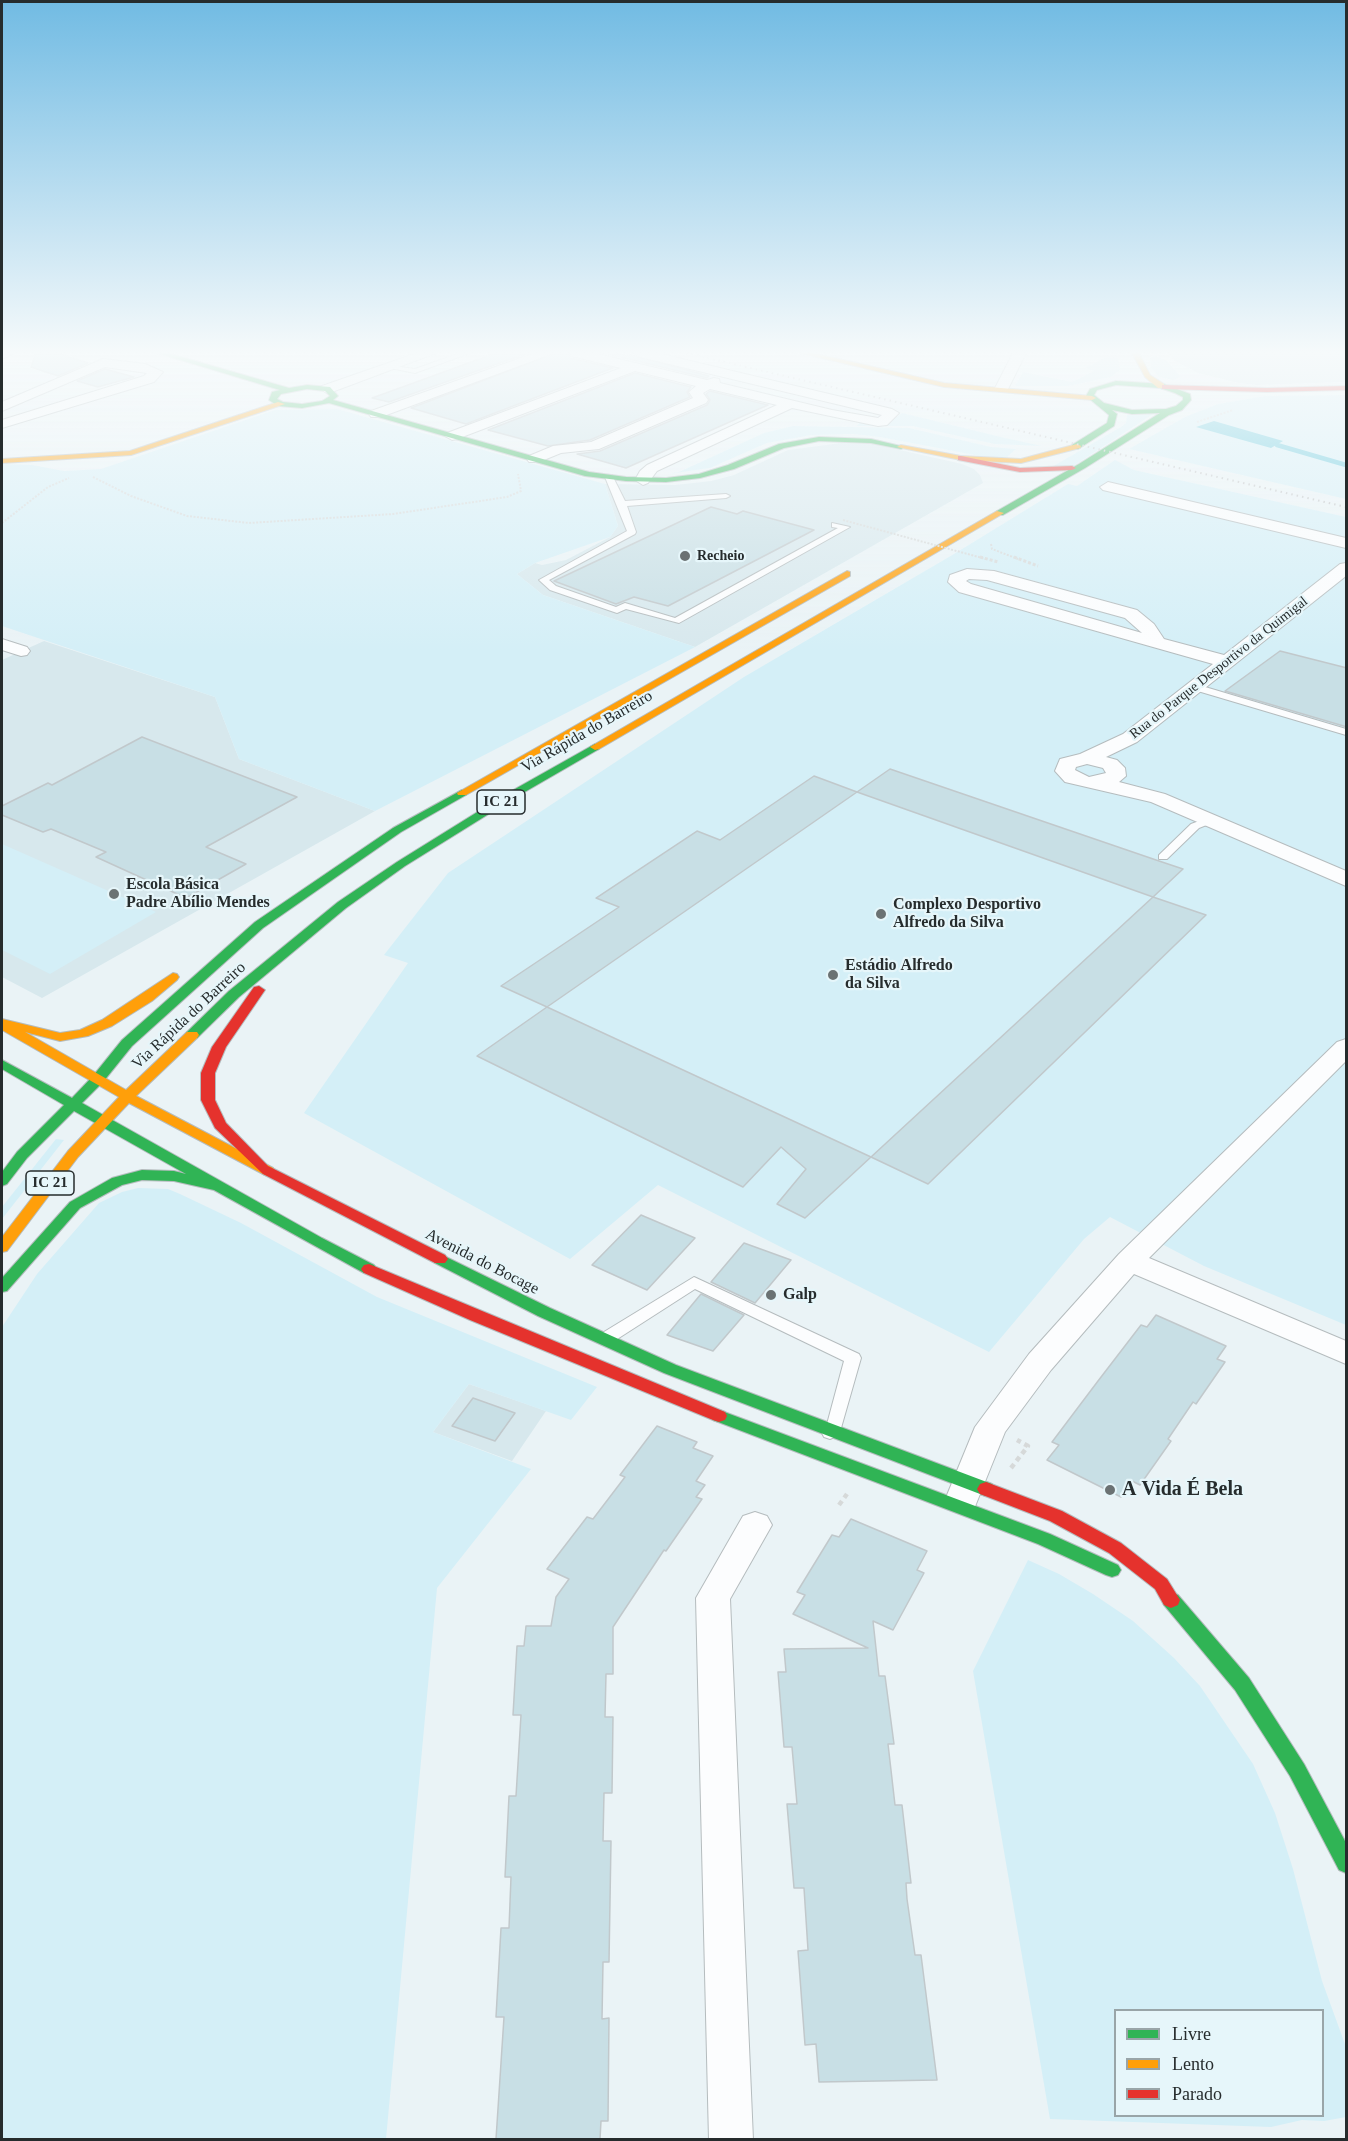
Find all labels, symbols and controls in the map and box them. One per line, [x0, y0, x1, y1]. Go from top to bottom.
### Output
place label: Recheio [697, 548, 744, 564]
marker: Recheio [678, 549, 692, 563]
street label: Rua do Parque Desportivo da Quimigal [1127, 593, 1311, 743]
street label: Via Rápida do Barreiro [518, 686, 656, 778]
road number: IC 21 [477, 790, 525, 814]
place label: Escola Básica Padre Abílio Mendes [126, 875, 270, 913]
marker: Escola Básica Padre Abílio Mendes [107, 887, 121, 901]
place label: Complexo Desportivo Alfredo da Silva [893, 895, 1041, 933]
marker: Complexo Desportivo Alfredo da Silva [874, 907, 888, 921]
place label: Estádio Alfredo da Silva [845, 956, 953, 994]
street label: Via Rápida do Barreiro [128, 958, 250, 1074]
marker: Estádio Alfredo da Silva [826, 968, 840, 982]
road number: IC 21 [26, 1171, 74, 1195]
street label: Avenida do Bocage [422, 1225, 542, 1299]
place label: Galp [783, 1285, 817, 1305]
marker: Galp [764, 1288, 778, 1302]
place label: A Vida É Bela [1122, 1478, 1243, 1502]
marker: A Vida É Bela [1103, 1483, 1117, 1497]
legend [1114, 2009, 1324, 2117]
text: Livre [1172, 2024, 1211, 2044]
text: Lento [1172, 2054, 1214, 2074]
text: Parado [1172, 2084, 1222, 2104]

